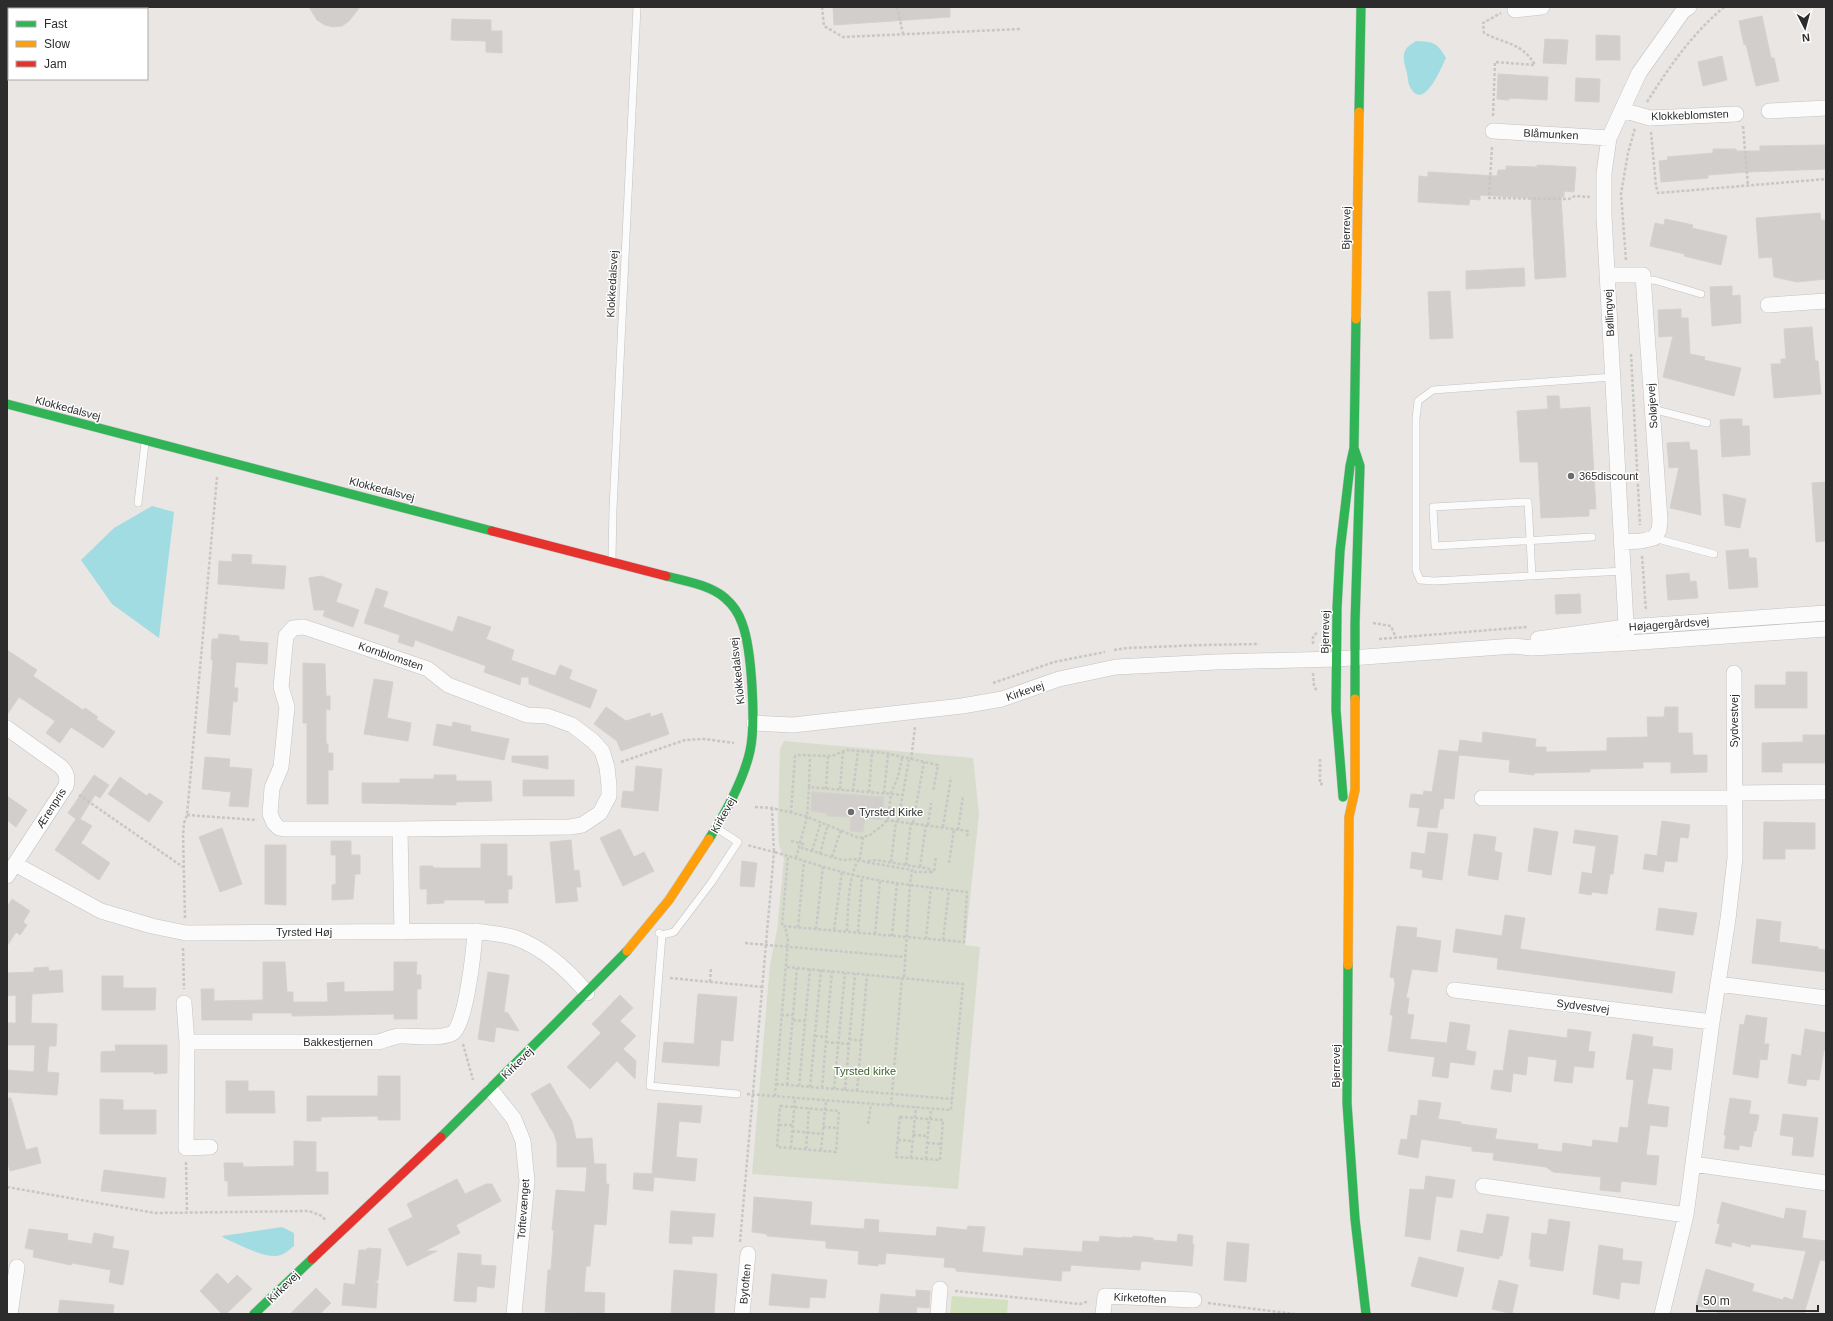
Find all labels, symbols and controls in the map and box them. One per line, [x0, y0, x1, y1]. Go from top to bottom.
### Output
legend [8, 8, 148, 80]
north arrow [1785, 8, 1825, 48]
text: Fast [44, 17, 68, 31]
text: N [1801, 32, 1811, 44]
text: Slow [44, 37, 70, 51]
text: Jam [44, 57, 67, 71]
street label: Klokkeblomsten [1651, 108, 1729, 122]
street label: Blåmunken [1523, 127, 1579, 141]
street label: Bjerrevej [1340, 206, 1352, 250]
street label: Klokkedalsvej [604, 250, 620, 318]
street label: Bøllingvej [1602, 289, 1616, 337]
street label: Soløjevej [1644, 383, 1660, 429]
street label: Klokkedalsvej [34, 393, 102, 423]
place label: 365discount [1579, 470, 1638, 482]
marker: 365discount [1566, 471, 1576, 481]
street label: Klokkedalsvej [348, 474, 416, 504]
street label: Bjerrevej [1319, 610, 1331, 654]
street label: Højagergårdsvej [1628, 615, 1710, 633]
street label: Klokkedalsvej [728, 637, 746, 705]
street label: Kornblomsten [357, 639, 425, 673]
street label: Kirkevej [1005, 679, 1045, 703]
street label: Sydvestvej [1728, 694, 1740, 748]
street label: Ærenpris [34, 786, 68, 830]
street label: Kirkevej [708, 795, 738, 835]
place label: Tyrsted Kirke [859, 806, 923, 818]
marker: Tyrsted Kirke [846, 807, 856, 817]
street label: Tyrsted Høj [276, 926, 332, 938]
street label: Sydvestvej [1556, 997, 1610, 1015]
street label: Bakkestjernen [303, 1036, 373, 1048]
street label: Bjerrevej [1330, 1044, 1342, 1088]
street label: Kirkevej [499, 1045, 535, 1081]
park label: Tyrsted kirke [834, 1065, 896, 1077]
street label: Toftevænget [515, 1178, 531, 1240]
street label: Bytoften [737, 1263, 753, 1305]
street label: Kirkevej [265, 1269, 301, 1305]
scale bar [1697, 1287, 1818, 1313]
street label: Kirketoften [1113, 1291, 1167, 1305]
text: 50 m [1703, 1294, 1730, 1308]

